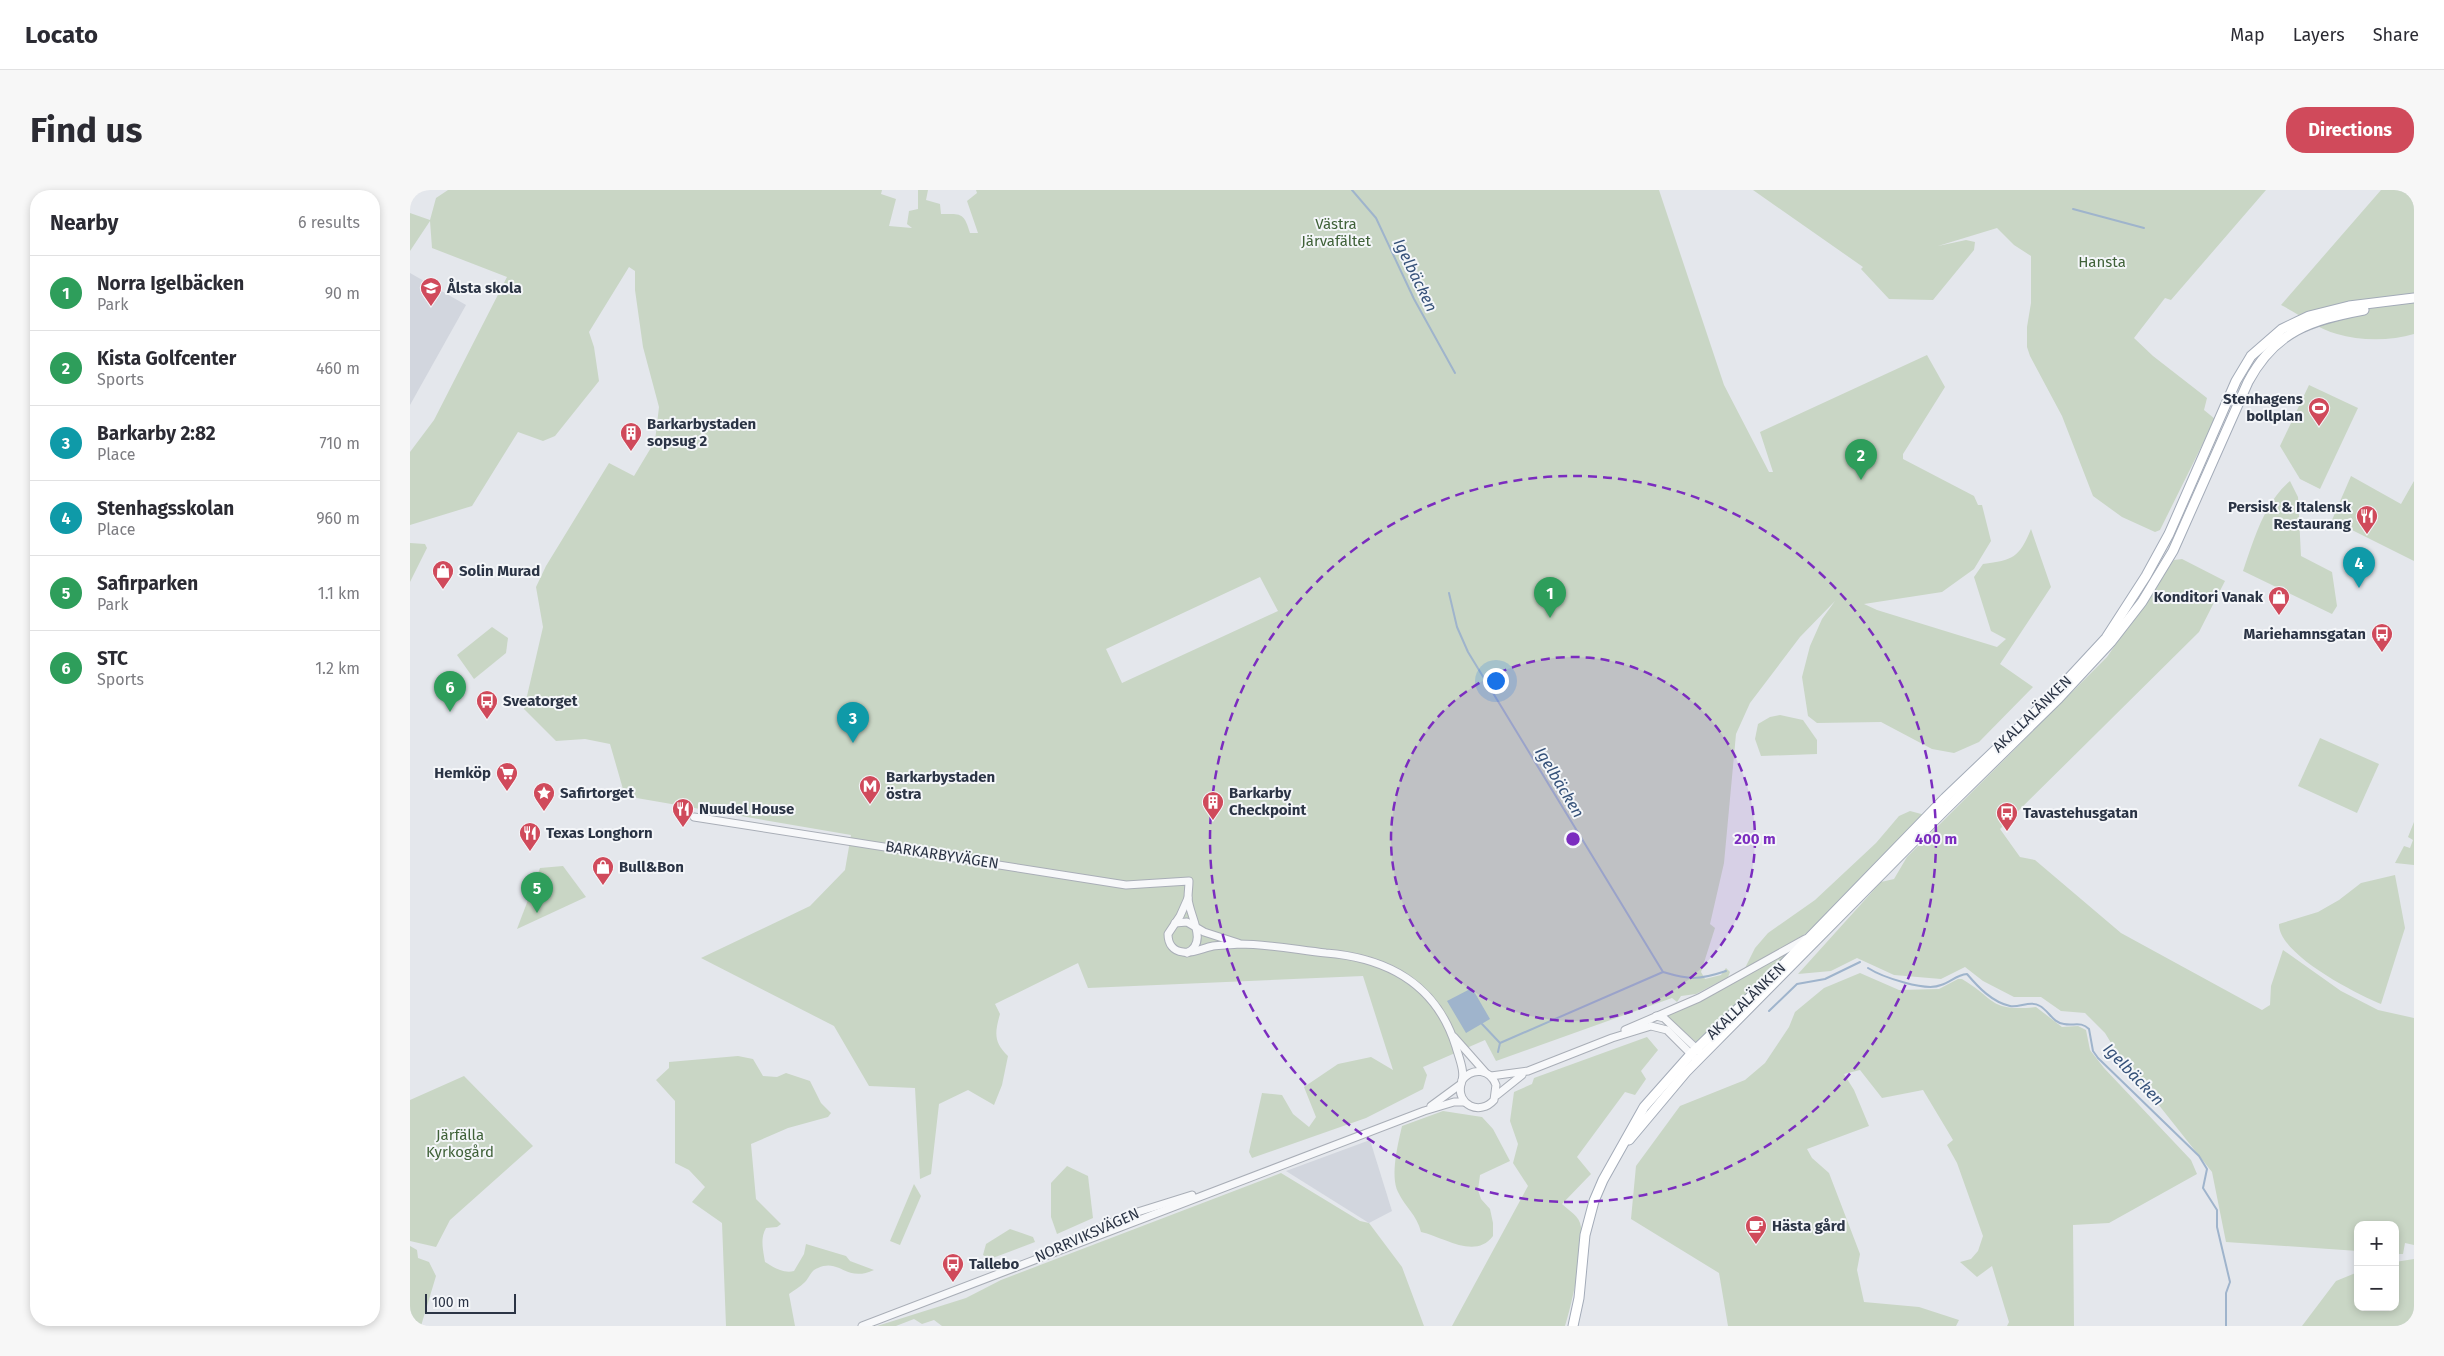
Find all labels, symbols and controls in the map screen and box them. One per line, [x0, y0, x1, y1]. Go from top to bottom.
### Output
text: Locato [25, 21, 98, 49]
text: Map [2230, 24, 2265, 46]
text: Layers [2293, 24, 2345, 46]
text: Share [2373, 24, 2419, 46]
button: Directions [2286, 107, 2414, 153]
text: Find us [30, 109, 142, 151]
text: Nearby [50, 210, 118, 236]
text: 6 results [298, 213, 360, 232]
park label: Västra Järvafältet [1301, 215, 1371, 250]
water label: Igelbäcken [1390, 236, 1441, 315]
park label: Hansta [2078, 253, 2126, 271]
text: Norra Igelbäcken [97, 272, 244, 295]
school or university icon: Ålsta skola [419, 276, 443, 307]
place label: Ålsta skola [446, 278, 522, 297]
text: 1 [62, 284, 70, 303]
text: 90 m [325, 284, 360, 303]
text: Park [97, 295, 129, 314]
text: Kista Golfcenter [97, 347, 236, 370]
text: 2 [62, 359, 70, 378]
text: 460 m [316, 359, 360, 378]
text: Sports [97, 370, 144, 389]
place label: Stenhagens bollplan [2223, 390, 2303, 425]
sports icon: Stenhagens bollplan [2307, 396, 2331, 427]
place label: Barkarbystaden sopsug 2 [647, 415, 756, 450]
building icon: Barkarbystaden sopsug 2 [619, 421, 643, 452]
text: Barkarby 2:82 [97, 422, 216, 445]
text: 3 [62, 434, 70, 453]
text: 710 m [319, 434, 360, 453]
pin: 2 [1845, 439, 1877, 480]
text: Place [97, 445, 136, 464]
text: Stenhagsskolan [97, 497, 234, 520]
place label: Persisk & Italensk Restaurang [2228, 498, 2352, 533]
restaurant icon: Persisk & Italensk Restaurang [2355, 504, 2379, 535]
text: 4 [61, 509, 71, 528]
text: 960 m [316, 509, 360, 528]
text: Place [97, 520, 136, 539]
pin: 4 [2343, 547, 2375, 588]
shop icon: Solin Murad [431, 559, 455, 590]
place label: Solin Murad [459, 562, 540, 580]
text: Safirparken [97, 572, 198, 595]
pin: 1 [1534, 577, 1566, 618]
text: 5 [62, 584, 70, 603]
text: 1.1 km [318, 584, 360, 603]
shop icon: Konditori Vanak [2267, 585, 2291, 616]
place label: Konditori Vanak [2154, 588, 2264, 606]
text: Park [97, 595, 129, 614]
bus stop icon: Mariehamnsgatan [2370, 622, 2394, 653]
place label: Mariehamnsgatan [2243, 625, 2366, 643]
text: STC [97, 647, 128, 670]
text: 6 [61, 659, 71, 678]
text: 1.2 km [315, 659, 360, 678]
your location [1483, 668, 1509, 694]
text: Sports [97, 670, 144, 689]
pin: 6 [434, 671, 466, 712]
street label: AKALLALÄNKEN [1989, 672, 2075, 756]
bus stop icon: Sveatorget [475, 689, 499, 720]
place label: Sveatorget [503, 692, 578, 710]
pin: 3 [837, 702, 869, 743]
water label: Igelbäcken [1531, 743, 1588, 821]
supermarket icon: Hemköp [495, 761, 519, 792]
place label: Hemköp [434, 764, 491, 782]
place label: Barkarbystaden östra [886, 768, 995, 803]
metro station icon: Barkarbystaden östra [858, 774, 882, 805]
place icon: Safirtorget [532, 781, 556, 812]
place label: Safirtorget [560, 784, 634, 802]
place label: Barkarby Checkpoint [1229, 784, 1306, 819]
building icon: Barkarby Checkpoint [1201, 790, 1225, 821]
restaurant icon: Nuudel House [671, 797, 695, 828]
place label: Nuudel House [699, 800, 794, 818]
bus stop icon: Tavastehusgatan [1995, 801, 2019, 832]
place label: Tavastehusgatan [2023, 804, 2138, 822]
restaurant icon: Texas Longhorn [518, 821, 542, 852]
place label: Texas Longhorn [546, 824, 653, 842]
centre of rings [1564, 830, 1582, 848]
text: 200 m [1734, 830, 1776, 848]
text: 400 m [1915, 830, 1957, 848]
street label: BARKARBYVÄGEN [884, 837, 1000, 873]
shop icon: Bull&Bon [591, 855, 615, 886]
place label: Bull&Bon [619, 858, 684, 876]
pin: 5 [521, 872, 553, 913]
street label: AKALLALÄNKEN [1703, 959, 1789, 1043]
water label: Igelbäcken [2099, 1039, 2168, 1109]
park label: Järfälla Kyrkogård [426, 1126, 494, 1161]
street label: NORRVIKSVÄGEN [1032, 1204, 1142, 1266]
cafe icon: Hästa gård [1744, 1214, 1768, 1245]
place label: Hästa gård [1772, 1217, 1845, 1235]
map controls [2354, 1221, 2399, 1311]
button: + [2354, 1221, 2399, 1266]
bus stop icon: Tallebo [941, 1252, 965, 1283]
place label: Tallebo [969, 1255, 1019, 1273]
button: − [2354, 1266, 2399, 1311]
scale bar [425, 1291, 516, 1314]
text: 100 m [432, 1294, 469, 1311]

